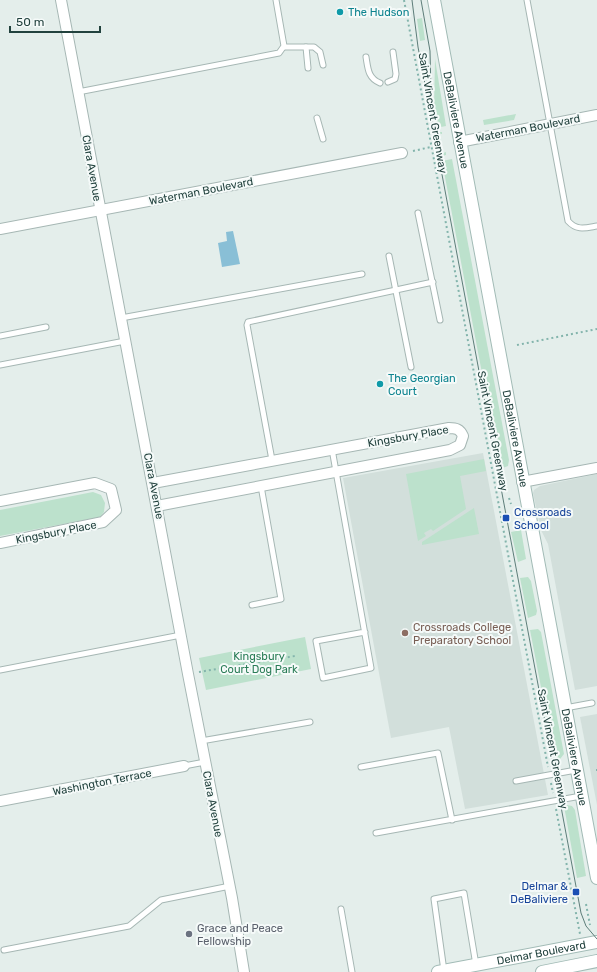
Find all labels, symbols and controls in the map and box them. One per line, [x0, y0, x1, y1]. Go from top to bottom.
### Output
place label: The Hudson [348, 6, 409, 19]
marker: The Hudson [335, 7, 345, 17]
scale bar [10, 8, 100, 34]
text: 50 m [16, 15, 44, 29]
street label: Saint Vincent Greenway [415, 52, 450, 174]
street label: DeBaliviere Avenue [440, 70, 471, 170]
street label: Waterman Boulevard [475, 112, 581, 145]
street label: Clara Avenue [79, 134, 104, 202]
street label: Waterman Boulevard [148, 175, 254, 208]
street label: Saint Vincent Greenway [474, 370, 511, 492]
place label: The Georgian Court [388, 372, 456, 398]
marker: The Georgian Court [375, 379, 385, 389]
street label: DeBaliviere Avenue [500, 389, 530, 488]
street label: Kingsbury Place [367, 423, 450, 450]
street label: Clara Avenue [141, 452, 166, 520]
place label: Crossroads School [514, 506, 572, 532]
marker: Crossroads School [501, 513, 511, 523]
street label: Kingsbury Place [15, 518, 98, 547]
place label: Crossroads College Preparatory School [413, 621, 511, 647]
marker: Crossroads College Preparatory School [400, 628, 410, 638]
park label: Kingsbury Court Dog Park [220, 650, 298, 676]
street label: Saint Vincent Greenway [534, 688, 571, 810]
street label: DeBaliviere Avenue [559, 707, 589, 807]
street label: Washington Terrace [51, 767, 153, 798]
street label: Clara Avenue [200, 770, 225, 838]
place label: Delmar & DeBaliviere [510, 880, 568, 906]
marker: Delmar & DeBaliviere [571, 887, 581, 897]
place label: Grace and Peace Fellowship [197, 922, 283, 948]
marker: Grace and Peace Fellowship [184, 929, 194, 939]
street label: Delmar Boulevard [496, 938, 587, 968]

